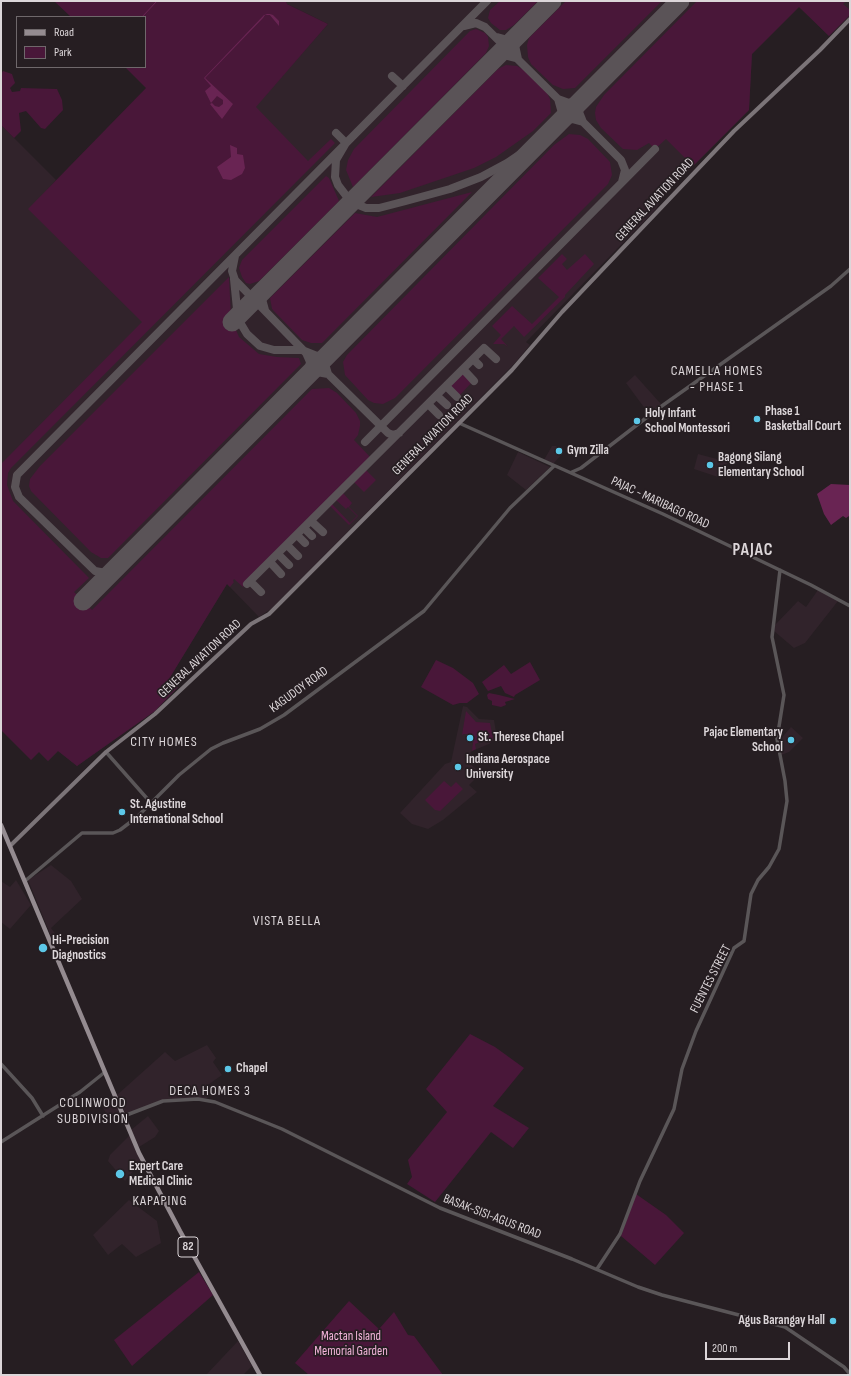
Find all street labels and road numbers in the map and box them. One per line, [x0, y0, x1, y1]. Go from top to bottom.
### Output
street label: GENERAL AVIATION ROAD [612, 155, 698, 245]
street label: GENERAL AVIATION ROAD [389, 391, 477, 479]
street label: PAJAC - MARIBAGO ROAD [608, 473, 712, 533]
street label: GENERAL AVIATION ROAD [155, 616, 245, 702]
street label: KAGUDOY ROAD [267, 664, 331, 716]
street label: FUENTES STREET [687, 942, 735, 1016]
street label: BASAK-SISI-AGUS ROAD [441, 1191, 543, 1243]
road number: 82 [178, 1237, 198, 1257]

